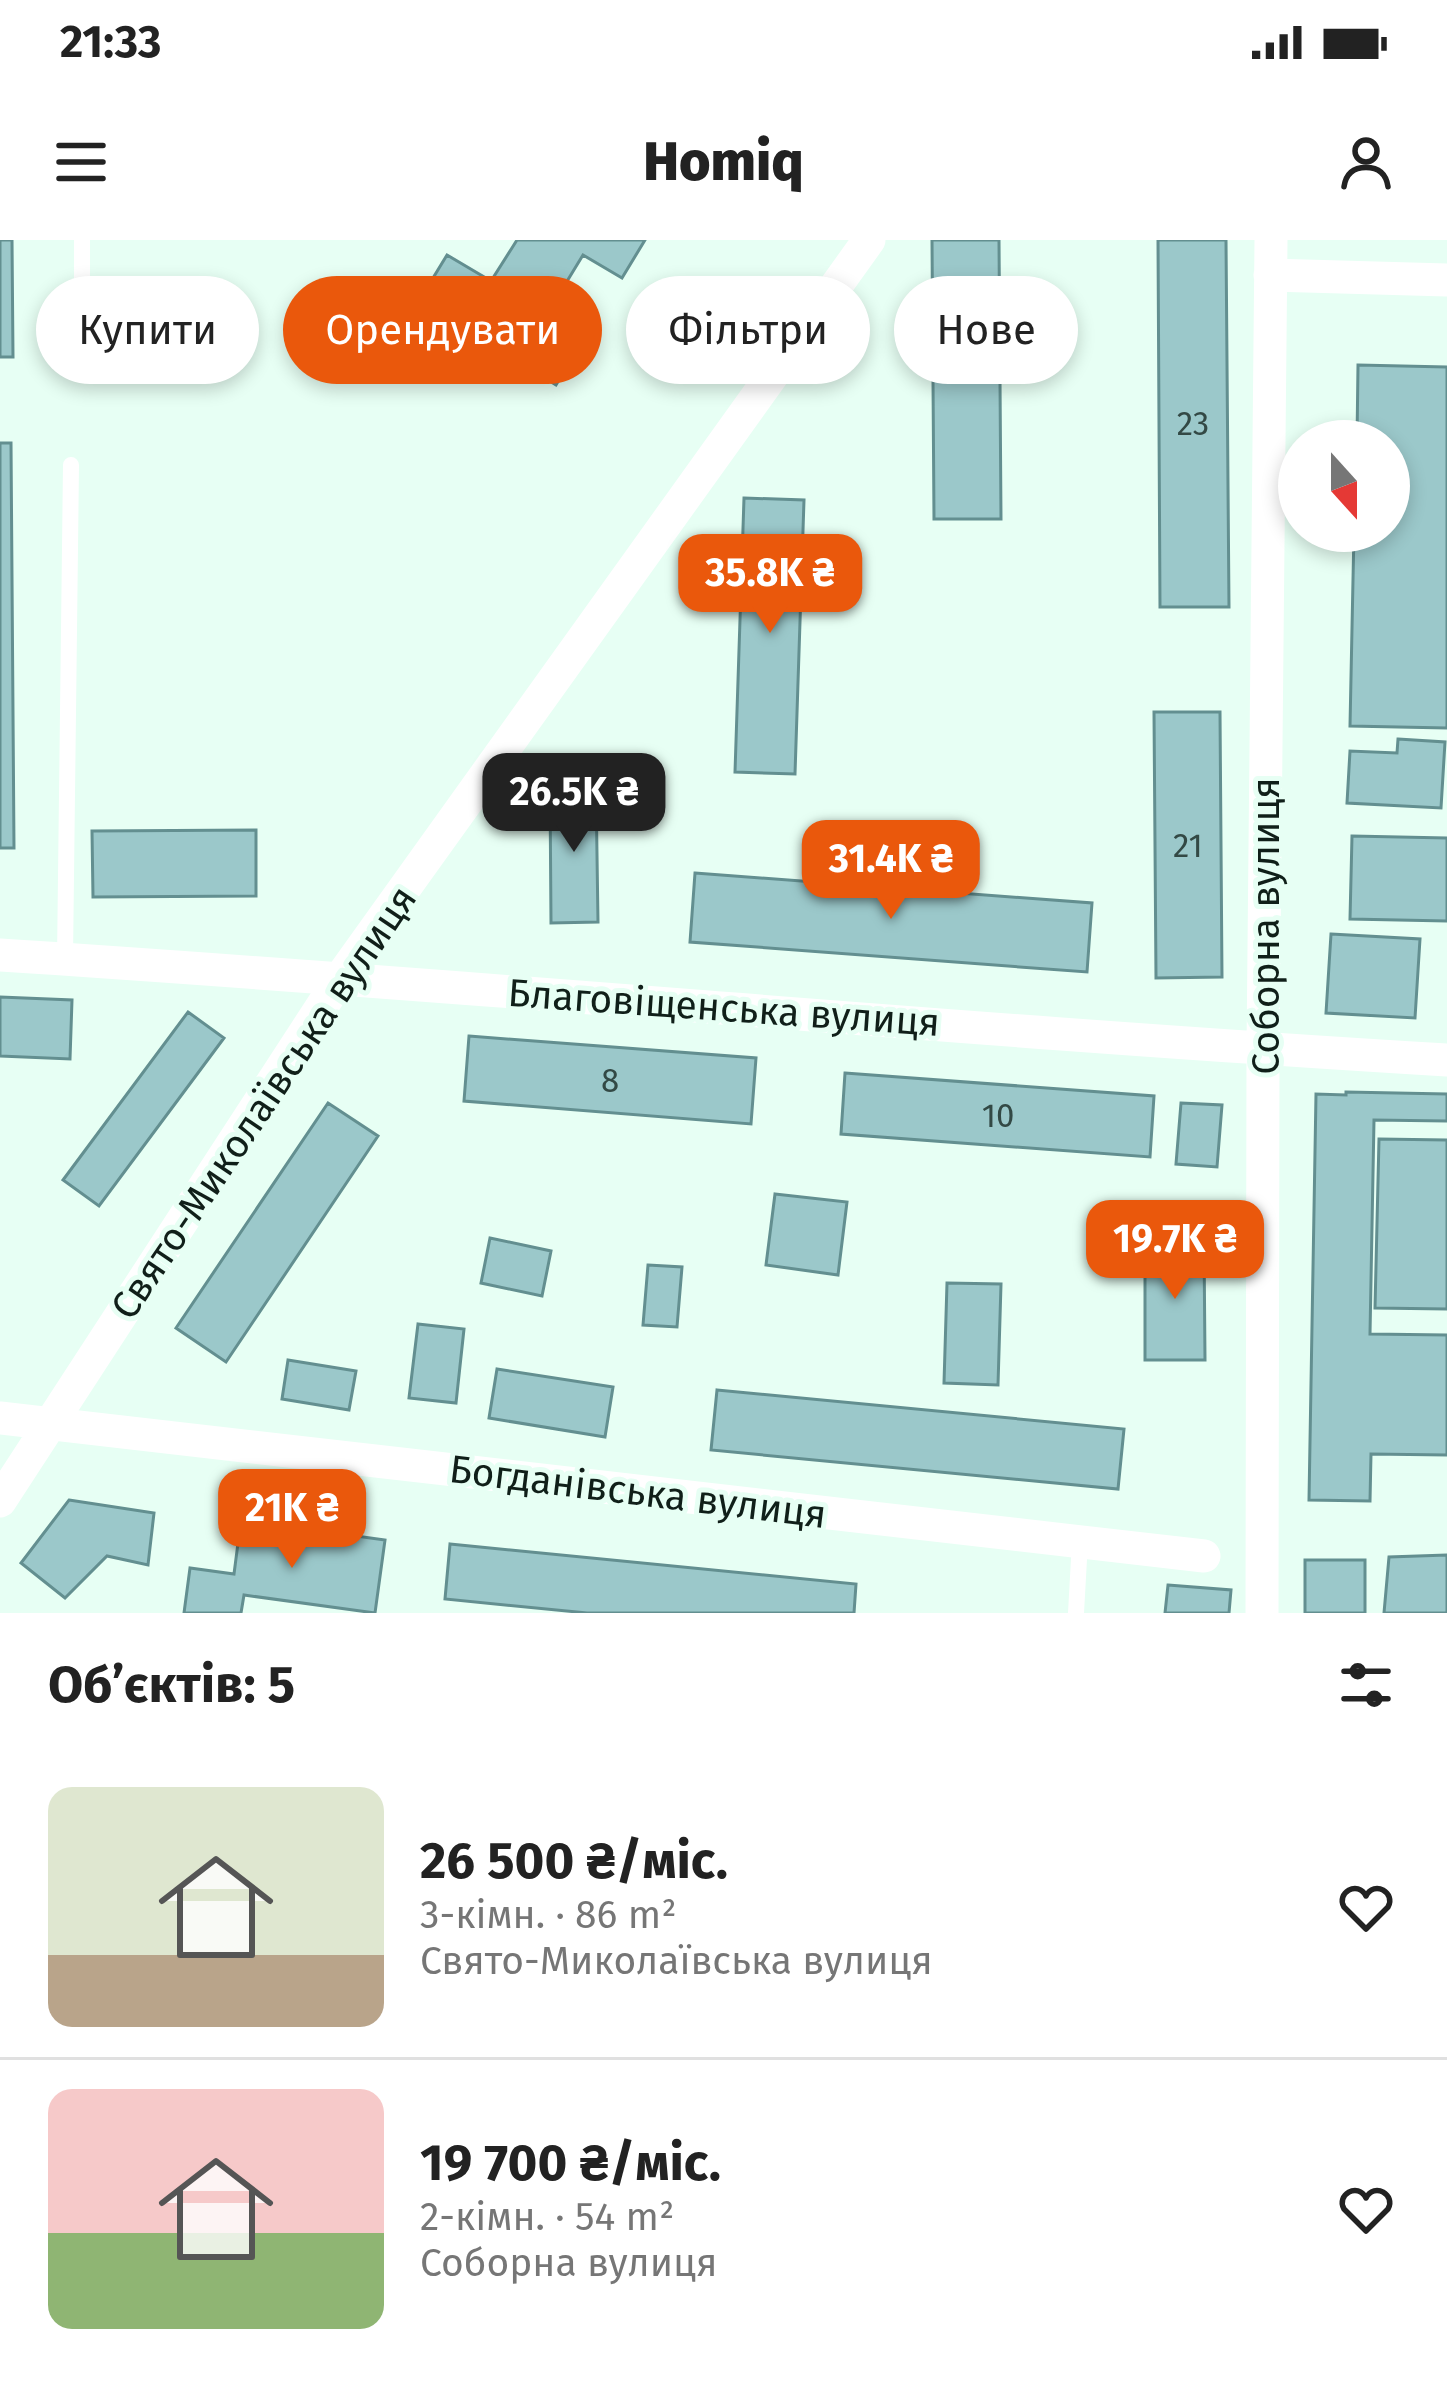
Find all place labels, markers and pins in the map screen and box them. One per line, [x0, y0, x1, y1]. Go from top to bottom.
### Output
pin: 35.8K ₴ [659, 534, 881, 636]
pin: 26.5K ₴ [463, 753, 685, 855]
pin: 31.4K ₴ [780, 820, 1002, 922]
pin: 19.7K ₴ [1064, 1200, 1286, 1302]
pin: 21K ₴ [208, 1469, 376, 1571]

